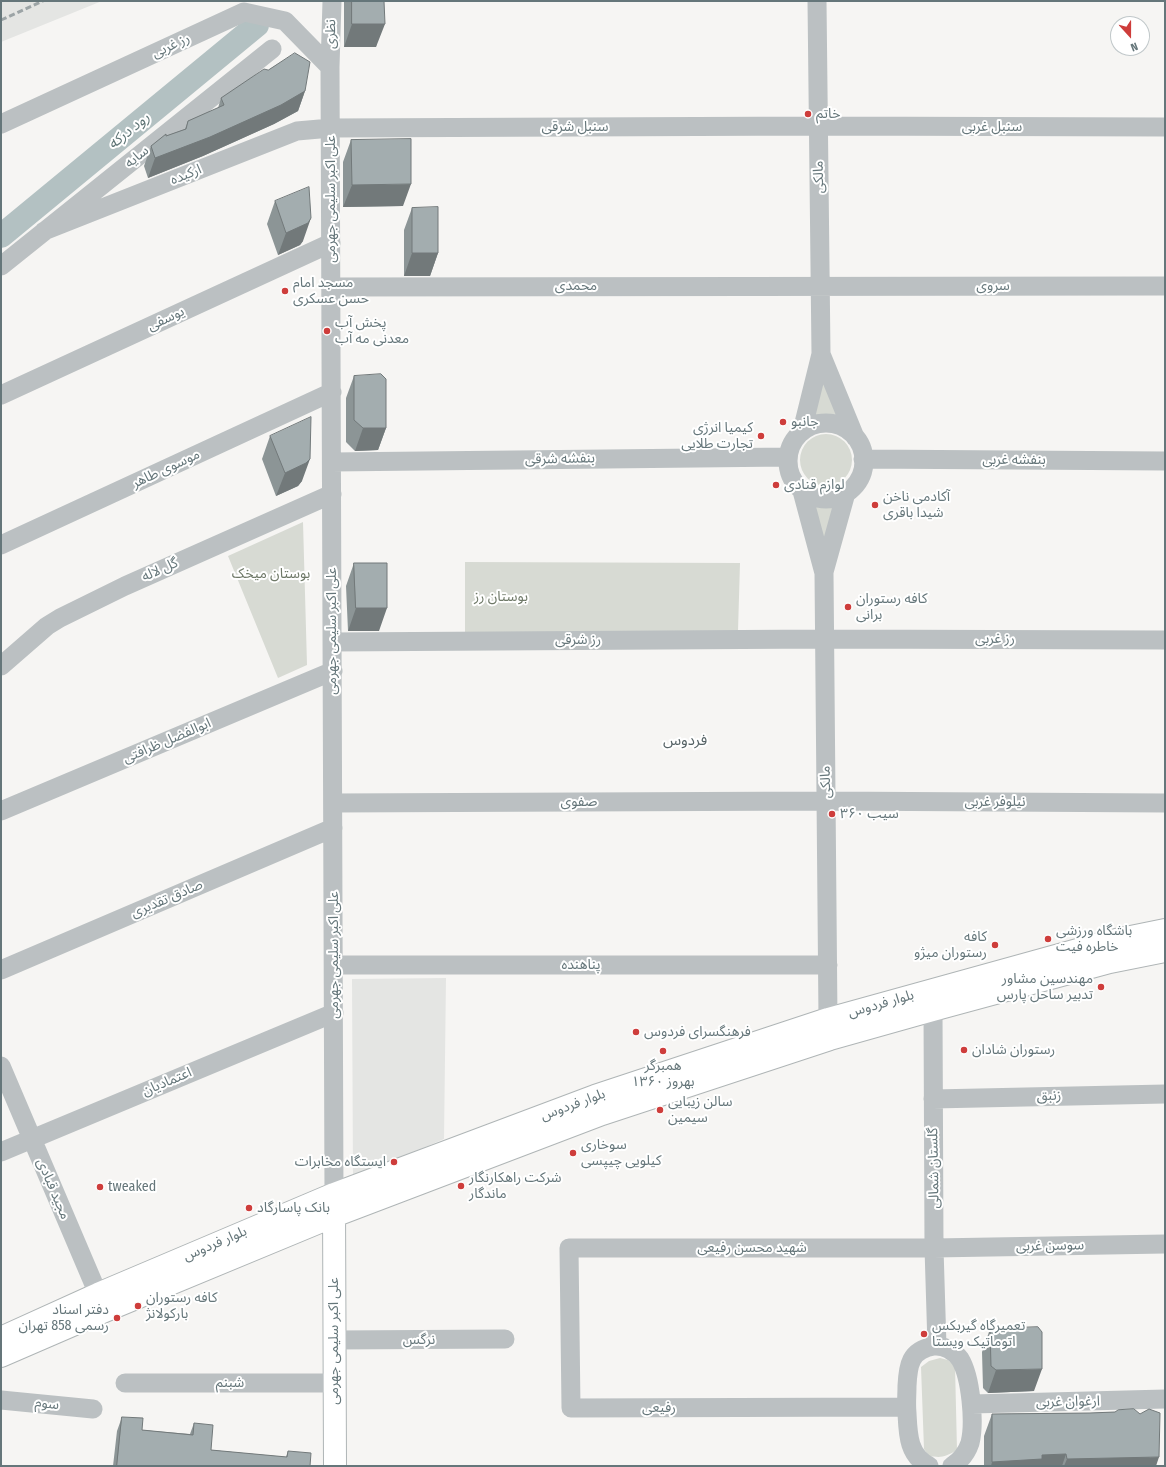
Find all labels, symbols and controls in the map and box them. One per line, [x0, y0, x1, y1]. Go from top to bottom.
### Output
north arrow [1110, 16, 1150, 56]
street label: نظری [322, 19, 340, 49]
street label: رز غربی [149, 30, 193, 62]
text: N [1129, 39, 1140, 54]
place label: خاتم [816, 106, 840, 122]
water label: رود درکه [105, 109, 153, 153]
marker: خاتم [803, 109, 813, 119]
street label: سنبل شرقی [542, 119, 608, 135]
street label: سنبل غربی [962, 119, 1022, 135]
street label: علی اکبر سلیمی جهرمی [323, 135, 339, 263]
street label: سایه [122, 142, 152, 172]
street label: ارکیده [168, 161, 204, 189]
street label: مالکی [810, 161, 828, 193]
place label: مسجد امام حسن عسکری [293, 275, 369, 308]
street label: محمدی [555, 278, 597, 294]
street label: سروی [976, 278, 1010, 294]
marker: مسجد امام حسن عسکری [280, 286, 290, 296]
street label: یوسفی [145, 303, 187, 335]
place label: پخش آب معدنی مه آب [335, 315, 409, 348]
marker: پخش آب معدنی مه آب [322, 326, 332, 336]
place label: جانبو [791, 414, 818, 430]
marker: جانبو [778, 417, 788, 427]
place label: کیمیا انرژی تجارت طلایی [681, 420, 753, 452]
marker: کیمیا انرژی تجارت طلایی [756, 431, 766, 441]
street label: موسوی طاهر [130, 446, 202, 492]
street label: بنفشه شرقی [525, 450, 595, 468]
street label: بنفشه غربی [982, 452, 1046, 468]
place label: لوازم قنادی [784, 477, 845, 493]
marker: لوازم قنادی [771, 480, 781, 490]
place label: آکادمی ناخن شیدا باقری [883, 489, 950, 522]
marker: آکادمی ناخن شیدا باقری [870, 500, 880, 510]
street label: گل لاله [139, 555, 181, 585]
park label: بوستان میخک [232, 566, 310, 582]
street label: علی اکبر سلیمی جهرمی [324, 567, 340, 695]
park label: بوستان رز [474, 589, 528, 605]
place label: كافه رستوران برانى [856, 591, 927, 624]
marker: كافه رستوران برانى [843, 602, 853, 612]
street label: رز غربی [975, 631, 1015, 647]
street label: رز شرقی [555, 632, 601, 648]
street label: ابوالفضل ظرافتی [120, 715, 214, 767]
district label: فردوس [663, 732, 707, 750]
street label: مالکی [817, 766, 835, 798]
street label: صفوی [561, 794, 597, 810]
street label: نیلوفر غربی [964, 794, 1026, 810]
place label: سیب ۳۶۰ [840, 806, 899, 822]
marker: سیب ۳۶۰ [827, 809, 837, 819]
street label: صادق تقدیری [129, 876, 205, 922]
street label: علی اکبر سلیمی جهرمی [326, 891, 342, 1019]
place label: باشگاه ورزشی خاطره فیت [1056, 923, 1132, 956]
place label: کافه رستوران ميژو [914, 929, 987, 962]
marker: باشگاه ورزشی خاطره فیت [1043, 934, 1053, 944]
marker: کافه رستوران ميژو [990, 940, 1000, 950]
street label: پناهنده [561, 957, 601, 973]
place label: مهندسین مشاور تدبیر ساحل پارس [997, 971, 1093, 1004]
marker: مهندسین مشاور تدبیر ساحل پارس [1096, 982, 1106, 992]
street label: بلوار فردوس [846, 987, 916, 1021]
place label: فرهنگسرای فردوس [644, 1024, 751, 1040]
marker: فرهنگسرای فردوس [631, 1027, 641, 1037]
place label: رستوران شادان [972, 1042, 1055, 1058]
marker: رستوران شادان [959, 1045, 969, 1055]
marker: همبرگر بهروز ۱۳۶۰ [658, 1046, 668, 1056]
place label: همبرگر بهروز ۱۳۶۰ [631, 1058, 695, 1090]
street label: اعتمادیان [140, 1064, 194, 1100]
street label: بلوار فردوس [538, 1086, 608, 1124]
street label: زنبق [1037, 1087, 1061, 1105]
place label: سالن زیبایی سیمین [668, 1094, 732, 1126]
marker: سالن زیبایی سیمین [655, 1105, 665, 1115]
street label: گلستان شمالی [925, 1127, 943, 1209]
place label: سوخاری كيلويی چيپسی [581, 1137, 661, 1170]
marker: سوخاری كيلويی چيپسی [568, 1148, 578, 1158]
place label: ایستگاه مخابرات [295, 1154, 386, 1170]
street label: مجید قبادی [33, 1156, 73, 1222]
marker: ایستگاه مخابرات [389, 1157, 399, 1167]
place label: شرکت راهکارنگار ماندگار [469, 1170, 561, 1202]
place label: tweaked [108, 1179, 156, 1195]
marker: شرکت راهکارنگار ماندگار [456, 1181, 466, 1191]
marker: tweaked [95, 1182, 105, 1192]
place label: بانک پاسارگاد [257, 1200, 330, 1216]
marker: بانک پاسارگاد [244, 1203, 254, 1213]
street label: بلوار فردوس [181, 1223, 249, 1265]
street label: سوسن غربی [1016, 1237, 1084, 1255]
street label: شهید محسن رفیعی [697, 1240, 807, 1256]
street label: علی اکبر سلیمی جهرمی [326, 1277, 342, 1405]
place label: کافه رستوران بارکولانژ [146, 1290, 217, 1322]
marker: کافه رستوران بارکولانژ [133, 1301, 143, 1311]
place label: دفتر اسناد رسمی 858 تهران [19, 1302, 109, 1334]
marker: دفتر اسناد رسمی 858 تهران [112, 1313, 122, 1323]
place label: تعمیرگاه گیربکس اتوماتیک ویستا [932, 1318, 1025, 1350]
marker: تعمیرگاه گیربکس اتوماتیک ویستا [919, 1329, 929, 1339]
street label: نرگس [403, 1332, 435, 1348]
street label: شبنم [216, 1375, 244, 1391]
street label: ارغوان غربی [1036, 1393, 1100, 1411]
street label: سوم [34, 1394, 60, 1414]
street label: رفیعی [642, 1400, 676, 1416]

